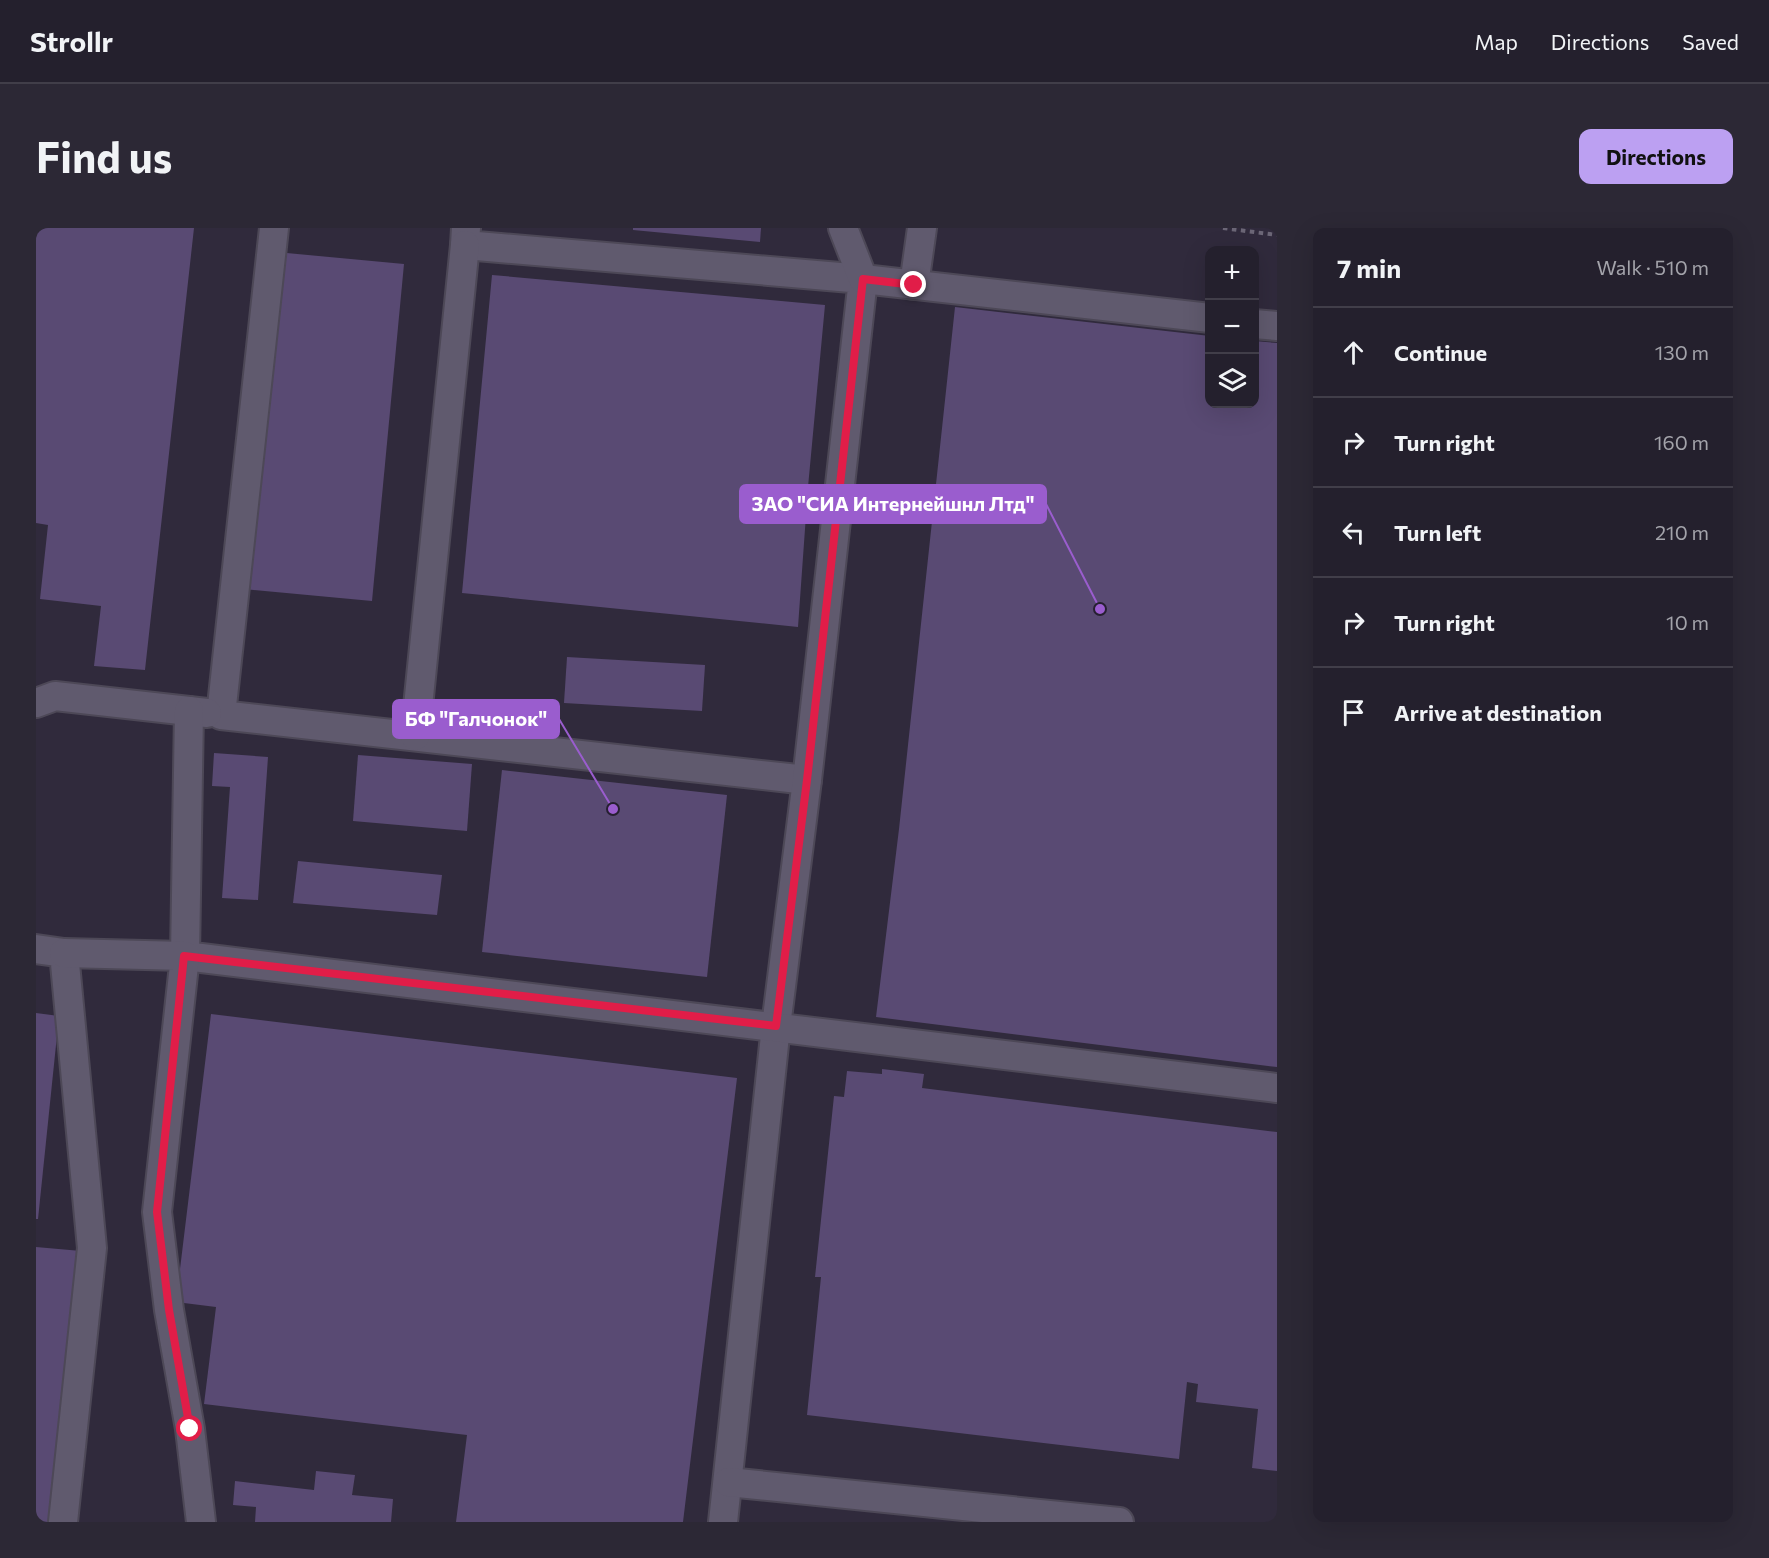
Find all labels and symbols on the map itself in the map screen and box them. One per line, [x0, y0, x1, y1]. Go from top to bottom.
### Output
route end [900, 271, 926, 297]
callout: ЗАО "СИА Интернейшнл Лтд" [740, 485, 1046, 523]
text: ЗАО "СИА Интернейшнл Лтд" [752, 491, 1034, 515]
callout: БФ "Галчонок" [393, 700, 559, 738]
text: БФ "Галчонок" [405, 706, 547, 730]
route start [176, 1415, 202, 1441]

